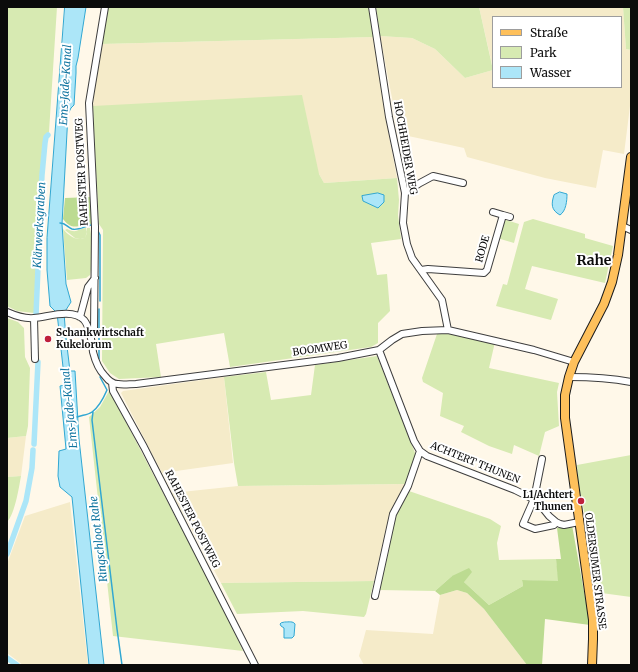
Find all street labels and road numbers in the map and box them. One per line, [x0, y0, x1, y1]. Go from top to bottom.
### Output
street label: HOCHHEIDER WEG [391, 100, 419, 196]
street label: RAHESTER POSTWEG [73, 118, 91, 226]
street label: RODE [473, 234, 493, 264]
street label: BOOMWEG [292, 339, 348, 359]
street label: ACHTERT THUNEN [429, 440, 521, 486]
street label: RAHESTER POSTWEG [162, 468, 222, 570]
street label: OLDERSUMER STRASSE [582, 512, 608, 630]

